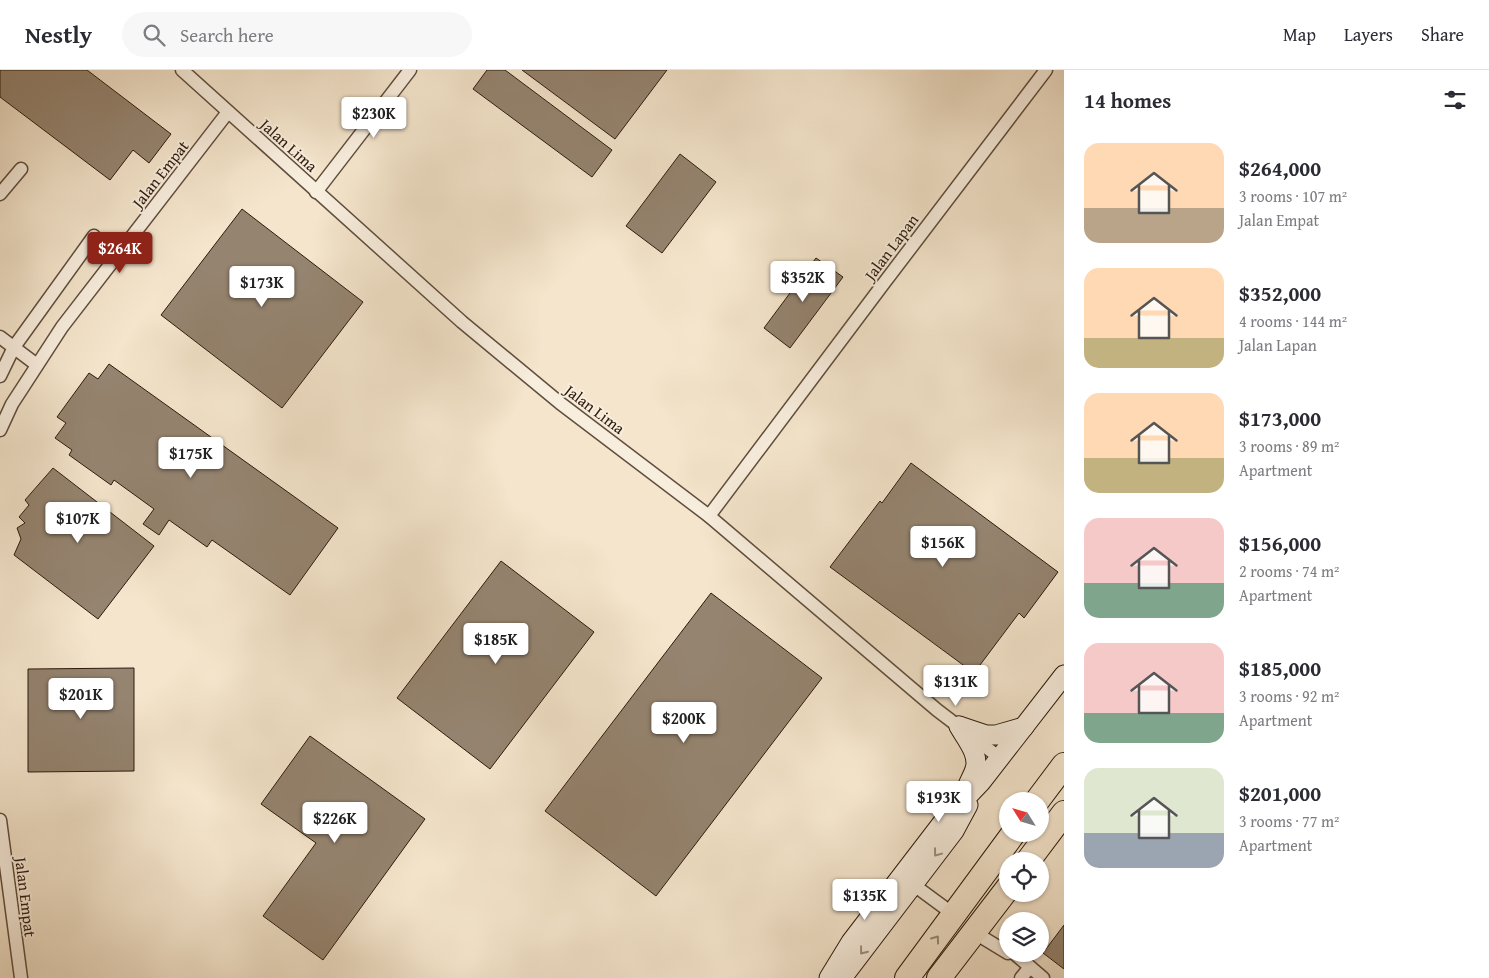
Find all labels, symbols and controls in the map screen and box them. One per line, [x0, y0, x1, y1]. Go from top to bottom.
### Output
search box [122, 12, 472, 57]
text: Nestly [25, 17, 92, 52]
icon: search [140, 21, 168, 49]
text: Search here [180, 21, 274, 49]
text: Map [1283, 21, 1316, 48]
text: Layers [1344, 21, 1393, 48]
text: Share [1421, 21, 1464, 48]
text: 14 homes [1084, 85, 1171, 116]
icon: filters [1441, 86, 1469, 114]
pin: $230K [339, 97, 409, 139]
text: $230K [352, 101, 396, 125]
street label: Jalan Lima [253, 111, 323, 178]
street label: Jalan Empat [125, 135, 194, 215]
text: $264,000 [1239, 153, 1321, 184]
icon: home [1124, 163, 1184, 223]
text: 3 rooms · 107 m² [1239, 184, 1347, 208]
text: Jalan Empat [1239, 208, 1319, 232]
street label: Jalan Lapan [857, 209, 924, 287]
pin: $264K [85, 232, 155, 274]
text: $264K [98, 236, 142, 260]
pin: $352K [768, 260, 838, 303]
text: $352K [781, 265, 825, 289]
pin: $173K [227, 266, 297, 308]
text: $173K [240, 270, 284, 294]
text: $352,000 [1239, 278, 1321, 309]
icon: home [1124, 288, 1184, 348]
text: 4 rooms · 144 m² [1239, 309, 1347, 333]
text: Jalan Lapan [1239, 333, 1317, 357]
street label: Jalan Lima [558, 377, 631, 440]
text: $173,000 [1239, 403, 1321, 434]
icon: home [1124, 413, 1184, 473]
text: 3 rooms · 89 m² [1239, 434, 1339, 458]
pin: $175K [156, 436, 226, 479]
text: $175K [169, 441, 213, 465]
text: Apartment [1239, 458, 1312, 482]
pin: $107K [43, 502, 113, 544]
text: $107K [56, 506, 100, 530]
pin: $156K [908, 526, 978, 568]
text: $156,000 [1239, 528, 1321, 559]
text: $156K [921, 530, 965, 554]
icon: home [1124, 538, 1184, 598]
text: 2 rooms · 74 m² [1239, 559, 1339, 583]
text: Apartment [1239, 583, 1312, 607]
pin: $185K [461, 622, 531, 665]
text: $185K [474, 627, 518, 651]
text: $185,000 [1239, 653, 1321, 684]
icon: home [1124, 663, 1184, 723]
pin: $131K [921, 664, 991, 707]
text: $131K [934, 669, 978, 693]
pin: $201K [46, 678, 116, 720]
text: $201K [59, 682, 103, 706]
text: 3 rooms · 92 m² [1239, 684, 1339, 708]
pin: $200K [649, 702, 719, 744]
text: $200K [662, 706, 706, 730]
text: Apartment [1239, 708, 1312, 732]
text: $201,000 [1239, 778, 1321, 809]
pin: $193K [904, 780, 974, 823]
text: $193K [917, 785, 961, 809]
icon: home [1124, 788, 1184, 848]
north arrow [999, 792, 1049, 842]
map controls [999, 792, 1049, 962]
pin: $226K [300, 802, 370, 844]
text: $226K [313, 806, 357, 830]
text: 3 rooms · 77 m² [1239, 809, 1339, 833]
text: Apartment [1239, 833, 1312, 857]
one-way arrow [935, 847, 943, 856]
button: locate [999, 852, 1049, 902]
street label: Jalan Empat [9, 854, 43, 939]
pin: $135K [830, 878, 900, 921]
text: $135K [843, 883, 887, 907]
button: layers [999, 912, 1049, 962]
one-way arrow [930, 935, 939, 945]
one-way arrow [860, 945, 868, 954]

